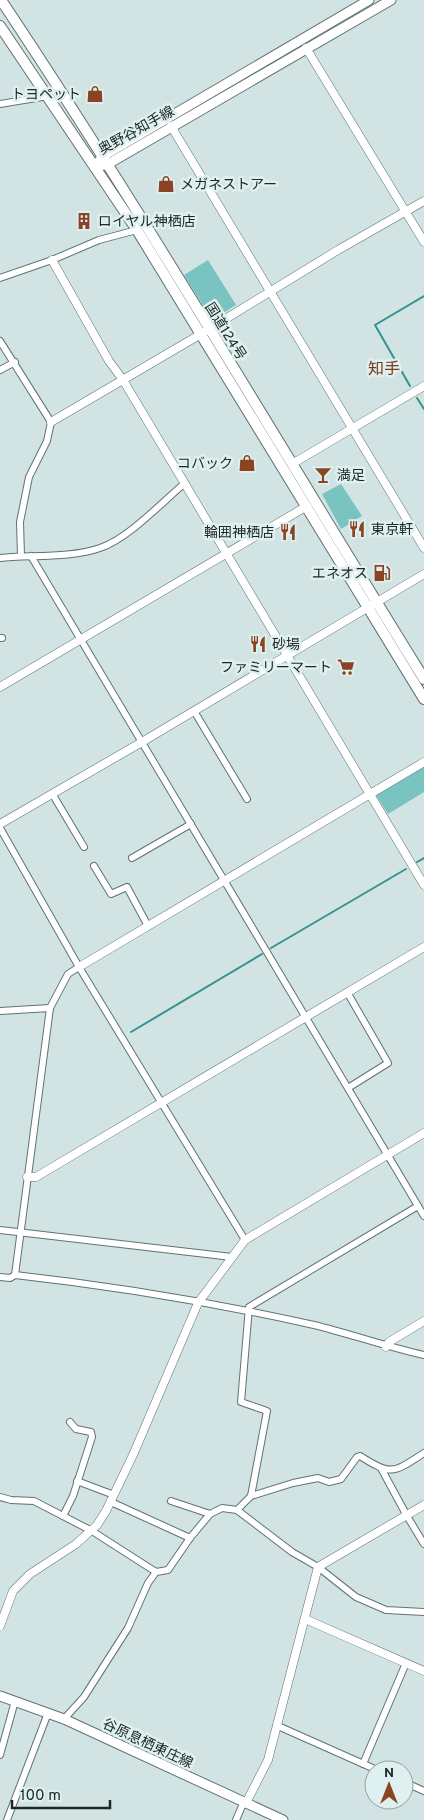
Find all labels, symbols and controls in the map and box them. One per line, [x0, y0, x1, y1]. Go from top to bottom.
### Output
shop icon: トヨペット [85, 84, 105, 104]
place label: トヨペット [11, 87, 81, 104]
street label: 奥野谷知手線 [96, 104, 178, 159]
shop icon: メガネストアー [156, 174, 176, 194]
place label: メガネストアー [180, 177, 277, 194]
building icon: ロイヤル神栖店 [74, 211, 94, 231]
place label: ロイヤル神栖店 [98, 214, 196, 231]
street label: 国道124号 [200, 300, 249, 364]
district label: 知手 [368, 360, 400, 380]
shop icon: コバック [237, 453, 257, 473]
place label: コバック [177, 456, 233, 473]
bar icon: 満足 [313, 465, 333, 485]
place label: 満足 [337, 468, 365, 485]
restaurant icon: 東京軒 [347, 519, 367, 539]
restaurant icon: 輪囲神栖店 [278, 522, 298, 542]
place label: 東京軒 [371, 522, 413, 539]
place label: 輪囲神栖店 [204, 524, 274, 542]
fuel station icon: エネオス [372, 563, 392, 583]
place label: エネオス [312, 566, 368, 583]
restaurant icon: 砂場 [248, 634, 268, 654]
place label: 砂場 [272, 637, 300, 654]
supermarket icon: ファミリーマート [336, 657, 356, 677]
place label: ファミリーマート [220, 660, 332, 677]
street label: 谷原息栖東庄線 [99, 1715, 196, 1773]
north arrow [364, 1760, 414, 1810]
text: N [384, 1765, 394, 1782]
scale bar [12, 1778, 110, 1810]
text: 100 m [20, 1787, 61, 1806]

